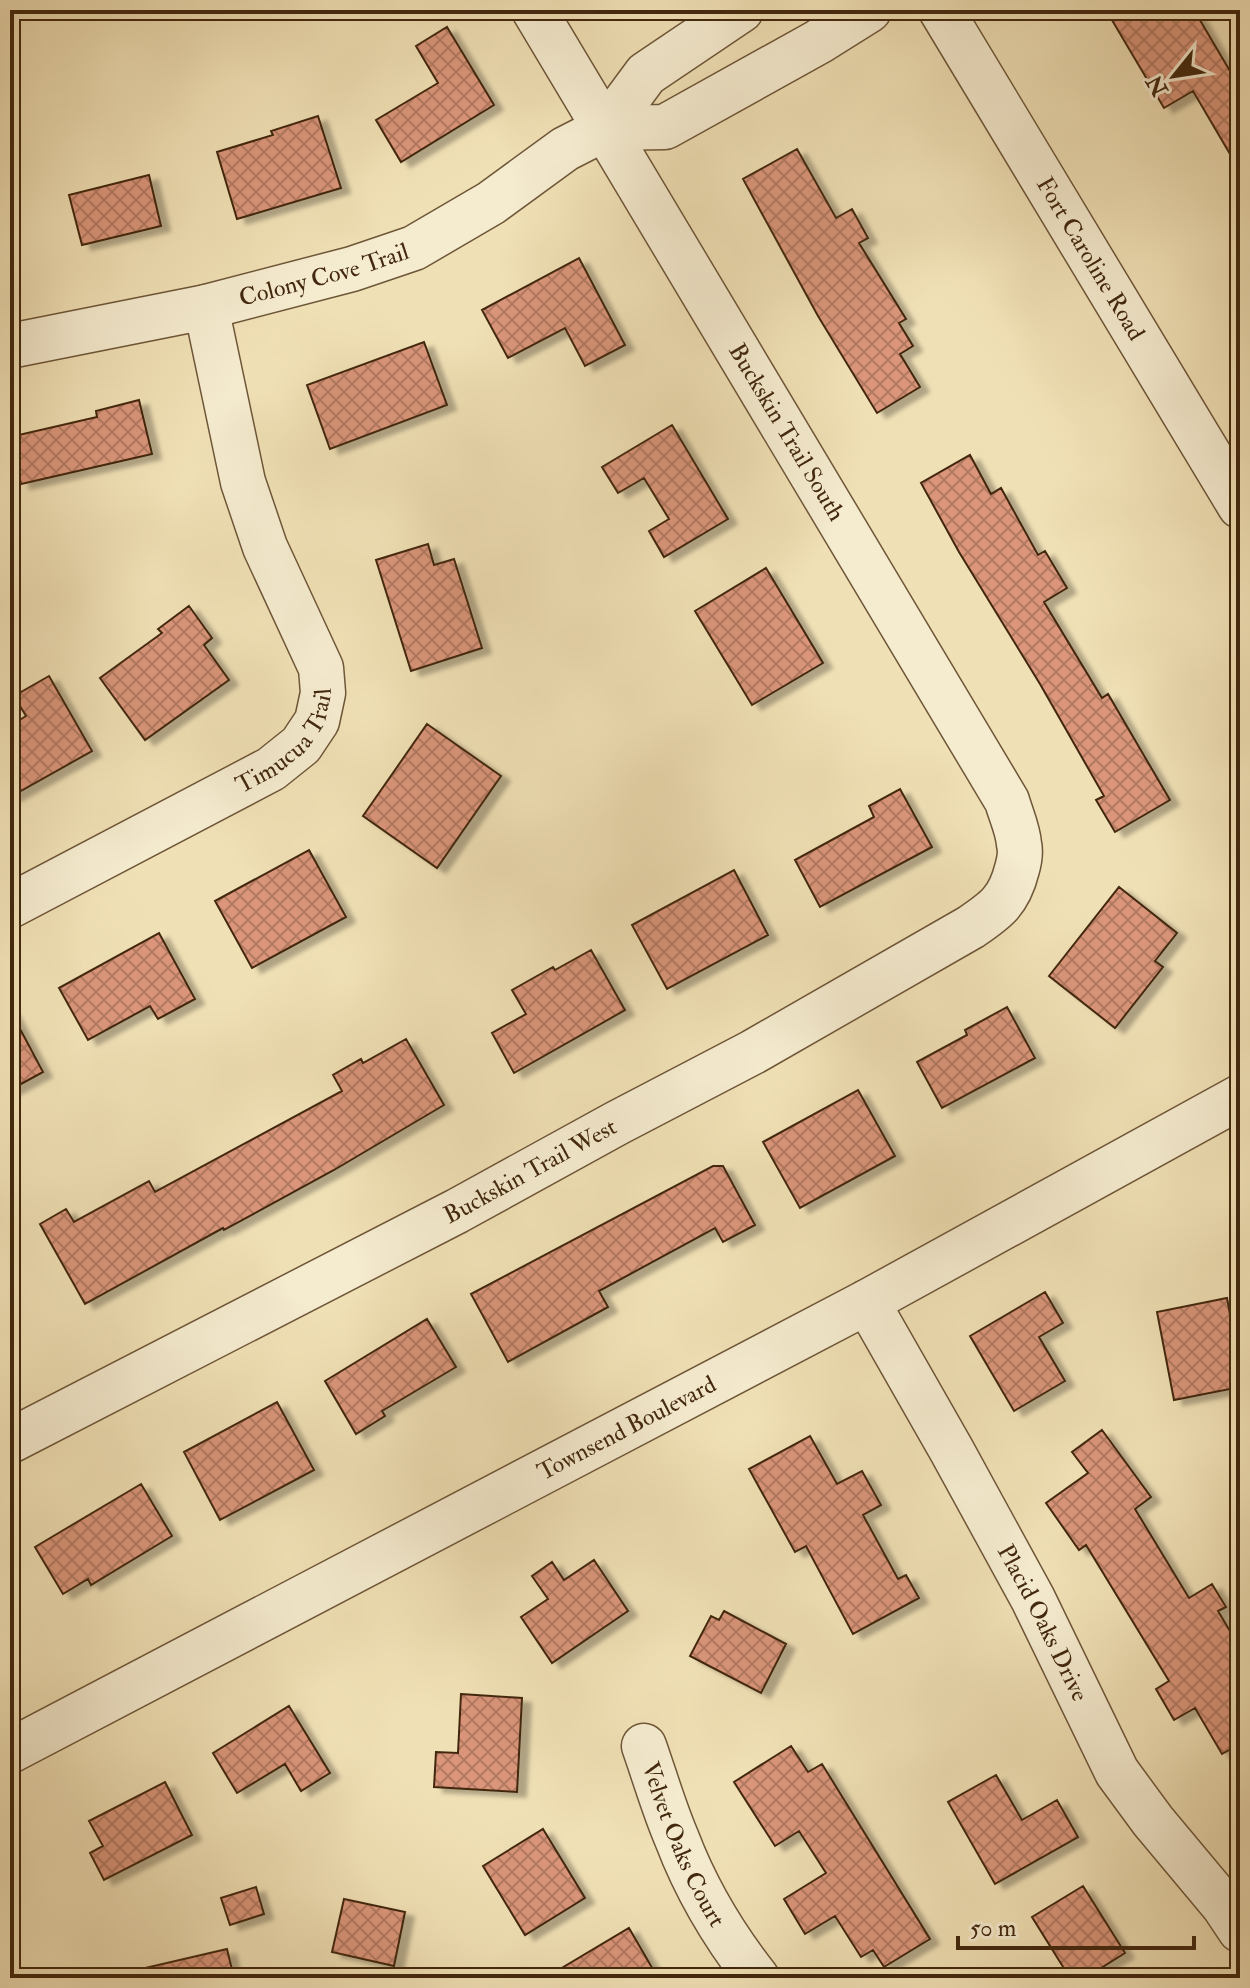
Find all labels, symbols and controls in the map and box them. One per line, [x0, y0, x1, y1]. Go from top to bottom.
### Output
north arrow [1134, 36, 1214, 116]
text: N [1140, 70, 1175, 102]
street label: Fort Caroline Road [1029, 171, 1152, 346]
street label: Colony Cove Trail [236, 236, 413, 314]
street label: Buckskin Trail South [721, 338, 852, 527]
street label: Timucua Trail [230, 687, 339, 801]
street label: Buckskin Trail West [439, 1111, 622, 1231]
street label: Townsend Boulevard [532, 1369, 721, 1488]
street label: Placid Oaks Drive [990, 1539, 1095, 1706]
street label: Velvet Oaks Court [635, 1758, 732, 1933]
scale bar [958, 1900, 1194, 1950]
text: 50 m [970, 1913, 1017, 1944]

